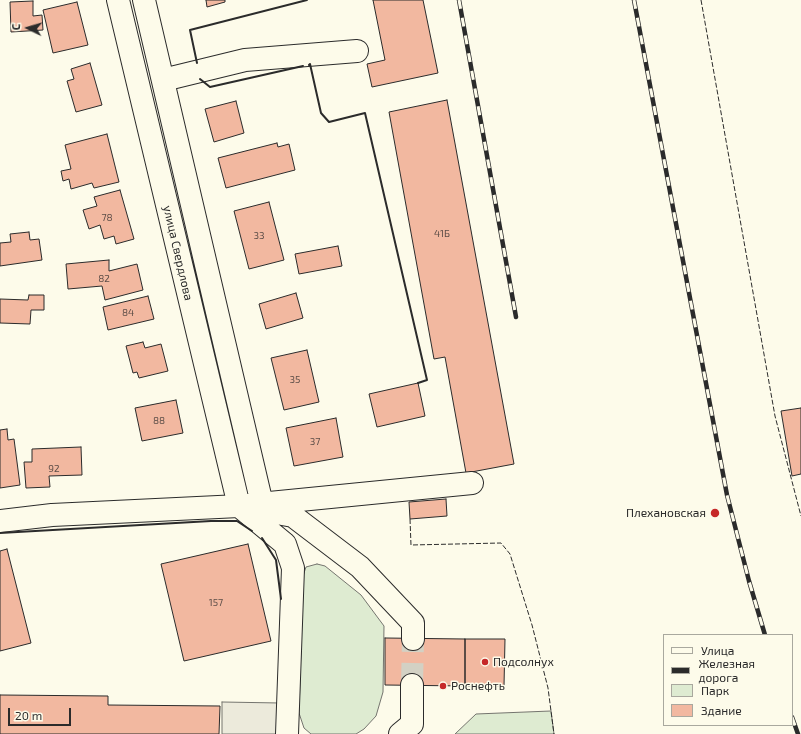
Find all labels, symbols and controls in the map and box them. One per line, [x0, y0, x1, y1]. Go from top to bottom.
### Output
north arrow [8, 8, 48, 48]
text: С [9, 23, 22, 31]
street label: улица Свердлова [160, 204, 196, 302]
house number: 78 [101, 212, 113, 224]
house number: 41Б [434, 228, 450, 240]
house number: 33 [253, 230, 265, 242]
house number: 82 [98, 273, 110, 285]
house number: 84 [122, 307, 134, 319]
house number: 35 [290, 374, 300, 386]
house number: 88 [153, 415, 165, 427]
house number: 37 [310, 436, 320, 448]
house number: 92 [48, 463, 60, 475]
place label: Плехановская [626, 506, 706, 520]
marker: Плехановская [709, 507, 721, 519]
house number: 157 [209, 597, 223, 609]
legend [663, 634, 793, 726]
text: Улица [701, 643, 734, 657]
place label: Подсолнух [493, 655, 554, 669]
text: Железная дорога [698, 656, 755, 684]
marker: Подсолнух [480, 657, 490, 667]
place label: Роснефть [451, 679, 505, 693]
marker: Роснефть [438, 681, 448, 691]
text: Парк [701, 683, 729, 697]
scale bar [10, 700, 73, 726]
text: Здание [701, 703, 742, 717]
text: 20 m [15, 708, 42, 722]

